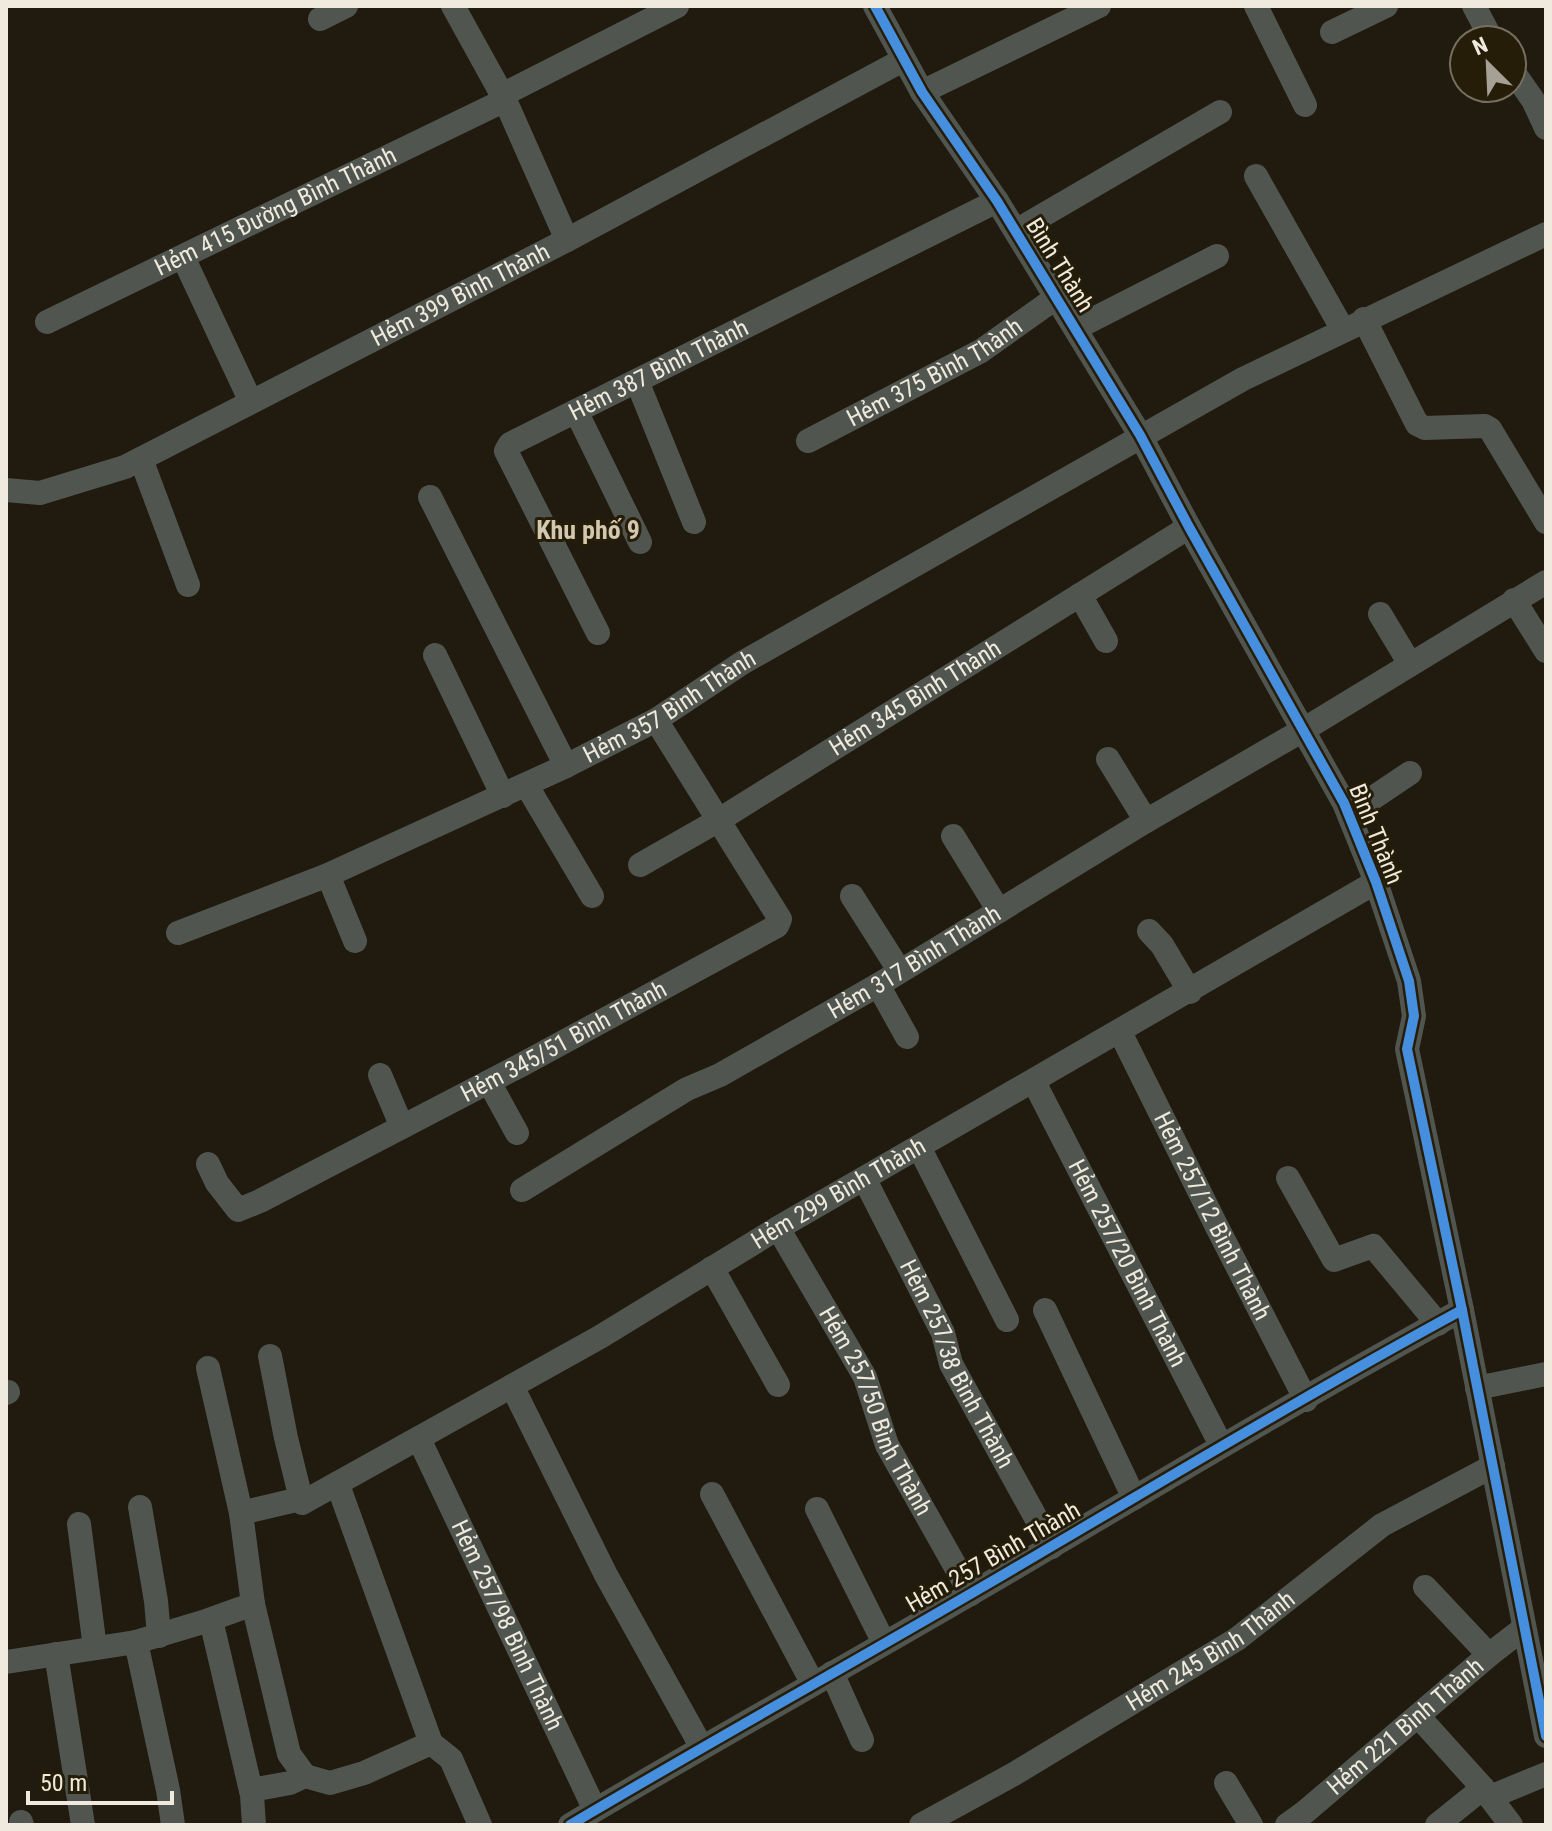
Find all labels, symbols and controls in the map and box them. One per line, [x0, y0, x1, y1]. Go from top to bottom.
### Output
north arrow [1448, 24, 1528, 104]
text: N [1469, 32, 1491, 60]
street label: Hẻm 415 Đường Bình Thành [150, 141, 401, 282]
street label: Bình Thành [1020, 213, 1100, 317]
street label: Hẻm 399 Bình Thành [366, 237, 554, 352]
street label: Hẻm 375 Bình Thành [842, 312, 1028, 432]
street label: Hẻm 387 Bình Thành [564, 313, 753, 426]
district label: Khu phố 9 [536, 515, 640, 545]
street label: Hẻm 345 Bình Thành [824, 634, 1006, 762]
street label: Hẻm 357 Bình Thành [578, 644, 761, 769]
street label: Bình Thành [1343, 780, 1409, 888]
street label: Hẻm 317 Bình Thành [823, 899, 1006, 1025]
street label: Hẻm 345/51 Bình Thành [456, 975, 671, 1108]
street label: Hẻm 257/12 Bình Thành [1148, 1108, 1277, 1325]
street label: Hẻm 299 Bình Thành [746, 1132, 930, 1255]
street label: Hẻm 257/20 Bình Thành [1062, 1155, 1192, 1372]
street label: Hẻm 257/38 Bình Thành [894, 1255, 1020, 1473]
street label: Hẻm 257/50 Bình Thành [813, 1302, 938, 1520]
street label: Hẻm 257 Bình Thành [901, 1496, 1085, 1618]
street label: Hẻm 257/98 Bình Thành [446, 1516, 569, 1735]
street label: Hẻm 245 Bình Thành [1121, 1585, 1300, 1717]
street label: Hẻm 221 Bình Thành [1321, 1652, 1489, 1801]
scale bar [28, 1755, 172, 1805]
text: 50 m [40, 1769, 87, 1797]

